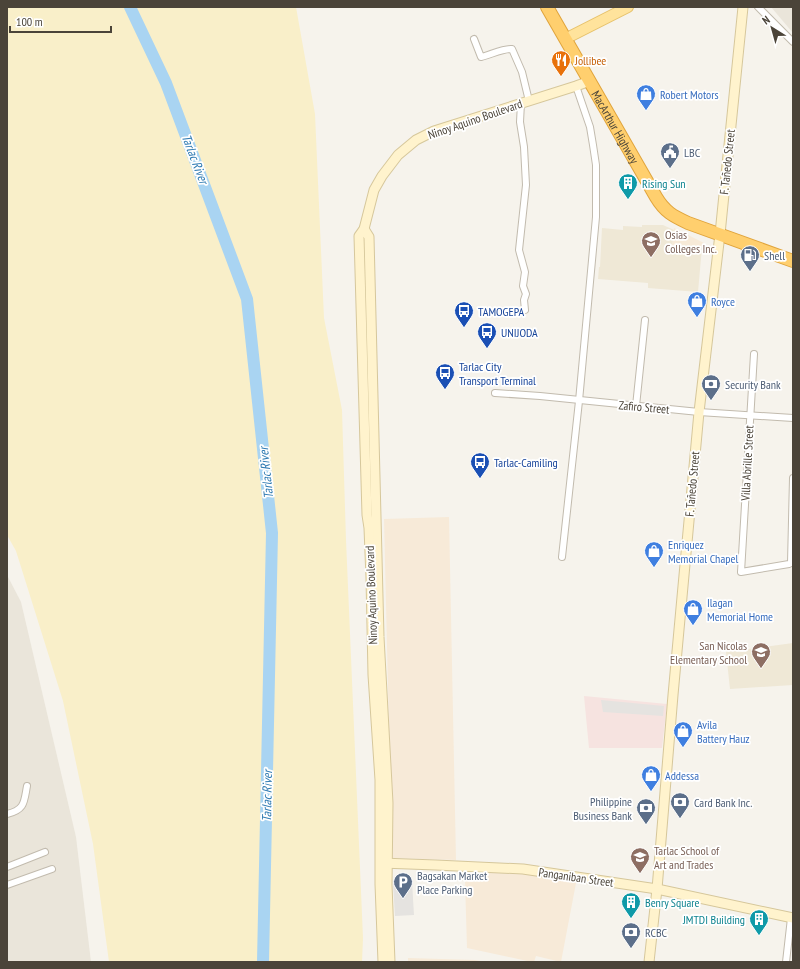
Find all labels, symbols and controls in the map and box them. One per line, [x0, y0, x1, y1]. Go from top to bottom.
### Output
scale bar [10, 8, 111, 34]
north arrow [752, 8, 792, 48]
text: N [759, 13, 773, 27]
text: 100 m [16, 14, 43, 29]
restaurant icon: Jollibee [550, 49, 572, 77]
place label: Jollibee [574, 53, 606, 68]
shop icon: Robert Motors [635, 83, 657, 111]
place label: Robert Motors [660, 87, 719, 102]
street label: MacArthur Highway [589, 88, 643, 166]
street label: Ninoy Aquino Boulevard [426, 96, 524, 142]
street label: F. Tañedo Street [716, 128, 738, 195]
water label: Tarlac River [178, 132, 213, 189]
public building icon: LBC [659, 141, 681, 169]
place label: LBC [684, 145, 701, 160]
building icon: Rising Sun [617, 172, 639, 200]
place label: Rising Sun [642, 176, 686, 191]
place label: Osias Colleges Inc. [665, 227, 717, 256]
school or university icon: Osias Colleges Inc. [640, 230, 662, 258]
fuel station icon: Shell [739, 244, 761, 272]
place label: Shell [764, 248, 785, 263]
shop icon: Royce [686, 290, 708, 318]
place label: Royce [711, 294, 735, 309]
bus stop icon: TAMOGEPA [453, 300, 475, 328]
place label: TAMOGEPA [478, 304, 524, 319]
bus stop icon: UNIJODA [476, 321, 498, 349]
place label: UNIJODA [501, 325, 538, 340]
place label: Tarlac City Transport Terminal [459, 359, 536, 388]
bus stop icon: Tarlac City Transport Terminal [434, 362, 456, 390]
bank icon: Security Bank [700, 373, 722, 401]
place label: Security Bank [725, 377, 781, 392]
street label: Zafiro Street [618, 397, 671, 417]
street label: Villa Abrille Street [737, 424, 757, 502]
water label: Tarlac River [255, 444, 277, 500]
street label: F. Tañedo Street [682, 450, 702, 517]
bus stop icon: Tarlac-Camiling [469, 451, 491, 479]
place label: Tarlac-Camiling [494, 455, 558, 470]
place label: Enriquez Memorial Chapel [668, 537, 738, 566]
shop icon: Enriquez Memorial Chapel [643, 540, 665, 568]
street label: Ninoy Aquino Boulevard [362, 545, 380, 645]
place label: Ilagan Memorial Home [707, 595, 773, 624]
shop icon: Ilagan Memorial Home [682, 598, 704, 626]
place label: San Nicolas Elementary School [670, 638, 747, 667]
school or university icon: San Nicolas Elementary School [750, 641, 772, 669]
place label: Avila Battery Hauz [697, 717, 750, 746]
shop icon: Avila Battery Hauz [672, 720, 694, 748]
shop icon: Addessa [640, 764, 662, 792]
water label: Tarlac River [258, 767, 276, 822]
place label: Addessa [665, 768, 699, 783]
bank icon: Card Bank Inc. [669, 791, 691, 819]
place label: Philippine Business Bank [573, 794, 632, 823]
place label: Card Bank Inc. [694, 795, 752, 810]
bank icon: Philippine Business Bank [635, 797, 657, 825]
place label: Tarlac School of Art and Trades [654, 843, 720, 872]
school or university icon: Tarlac School of Art and Trades [629, 846, 651, 874]
street label: Panganiban Street [537, 864, 615, 890]
place label: Bagsakan Market Place Parking [417, 868, 488, 897]
parking icon: Bagsakan Market Place Parking [392, 871, 414, 899]
building icon: Benry Square [620, 891, 642, 919]
place label: Benry Square [645, 895, 699, 910]
building icon: JMTDI Building [748, 908, 770, 936]
place label: JMTDI Building [682, 912, 745, 927]
bank icon: RCBC [620, 921, 642, 949]
place label: RCBC [645, 925, 668, 940]

